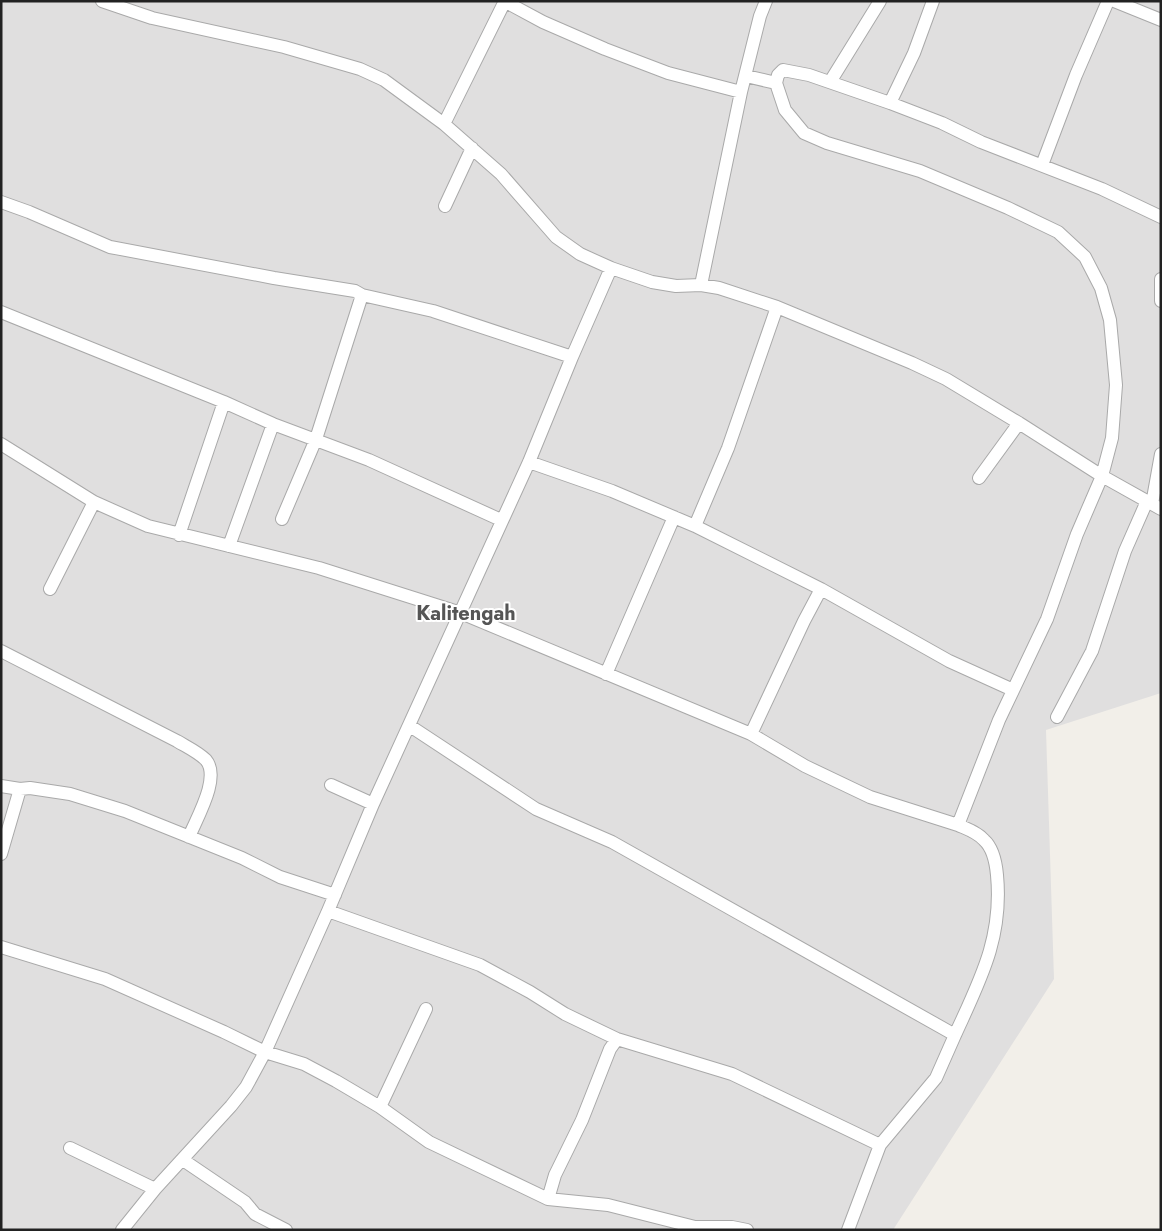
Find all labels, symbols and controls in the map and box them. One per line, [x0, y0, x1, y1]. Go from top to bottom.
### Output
district label: Kalitengah [416, 599, 516, 628]

